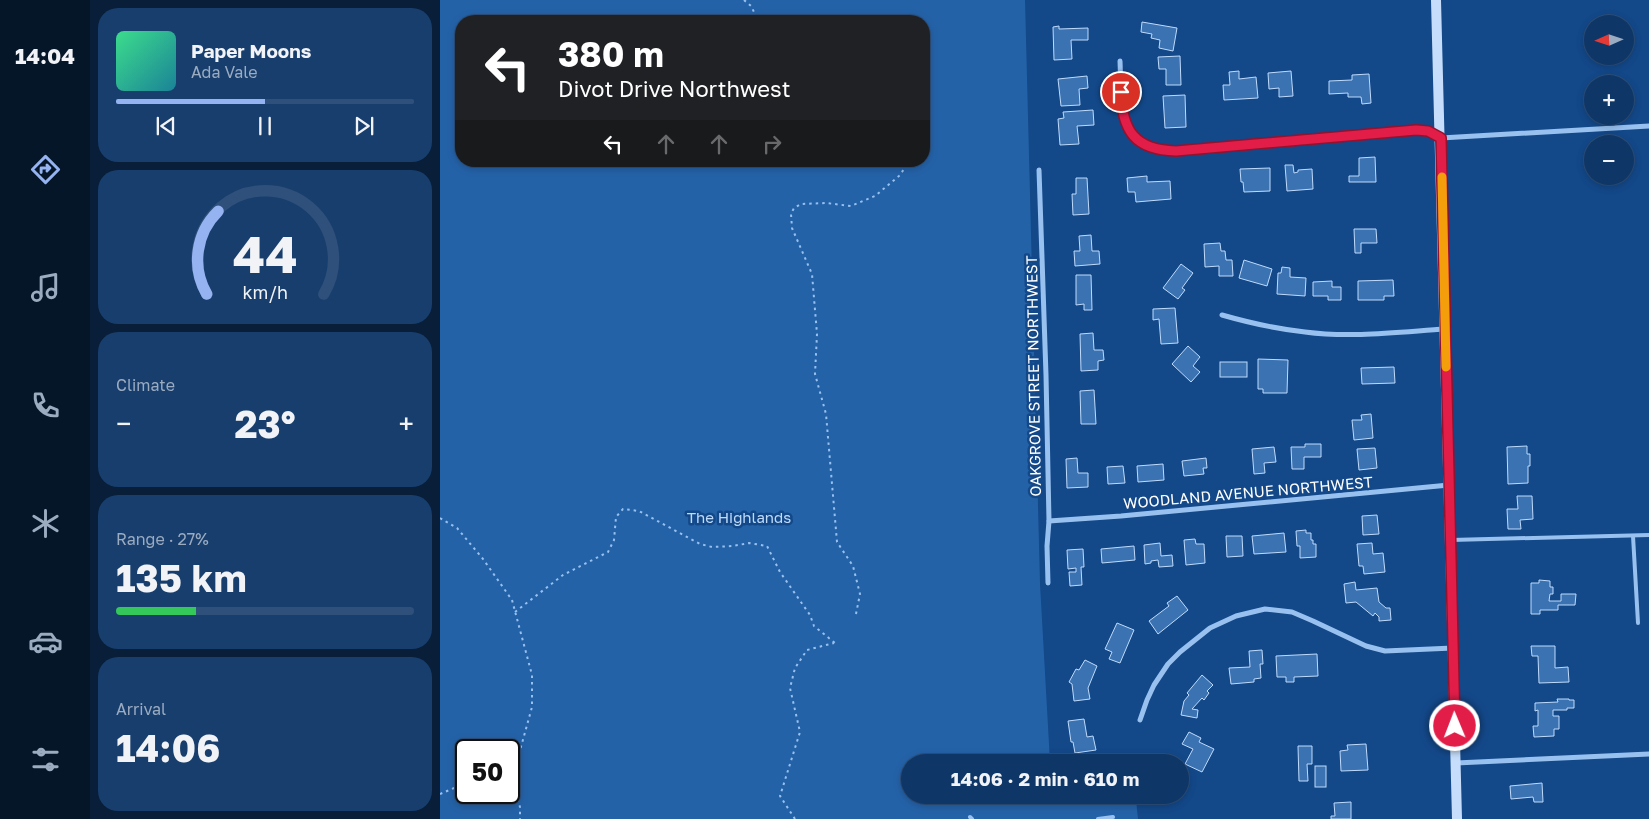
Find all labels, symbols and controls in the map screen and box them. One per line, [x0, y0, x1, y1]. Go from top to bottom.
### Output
north arrow [1584, 15, 1634, 65]
map controls [1584, 15, 1634, 185]
text: 380 m [558, 33, 664, 75]
icon: left [475, 35, 540, 100]
text: Paper Moons [191, 39, 311, 62]
text: 14:04 [15, 42, 75, 69]
text: Ada Vale [191, 62, 257, 82]
pin [1100, 71, 1142, 113]
text: Divot Drive Northwest [558, 75, 791, 102]
button: + [1584, 75, 1634, 125]
icon: arrive [1107, 78, 1135, 106]
icon: previous [152, 112, 180, 140]
icon: pause [251, 112, 279, 140]
icon: next [350, 112, 378, 140]
icon: left [599, 130, 627, 158]
icon: ahead [652, 130, 680, 158]
icon: ahead [705, 130, 733, 158]
icon: right [758, 130, 786, 158]
button: − [1584, 135, 1634, 185]
icon: directions [28, 152, 63, 187]
text: 44 [232, 222, 298, 284]
street label: OAKGROVE STREET NORTHWEST [1022, 255, 1044, 497]
icon: music [28, 270, 63, 305]
text: km/h [242, 281, 288, 303]
text: Climate [116, 375, 175, 395]
icon: phone [28, 388, 63, 423]
text: 23° [234, 401, 296, 446]
text: − [116, 407, 131, 440]
text: + [399, 407, 414, 440]
street label: WOODLAND AVENUE NORTHWEST [1123, 472, 1373, 512]
icon: climate [28, 506, 63, 541]
park label: The Highlands [687, 508, 791, 526]
text: Range · 27% [116, 529, 209, 549]
text: 135 km [116, 555, 247, 600]
icon: car [28, 624, 63, 659]
text: Arrival [116, 699, 166, 719]
position arrow [1428, 699, 1480, 751]
text: 14:06 [116, 725, 220, 770]
speed limit sign: 50 [455, 739, 520, 804]
icon: filters [28, 742, 63, 777]
text: 14:06 · 2 min · 610 m [951, 767, 1139, 790]

